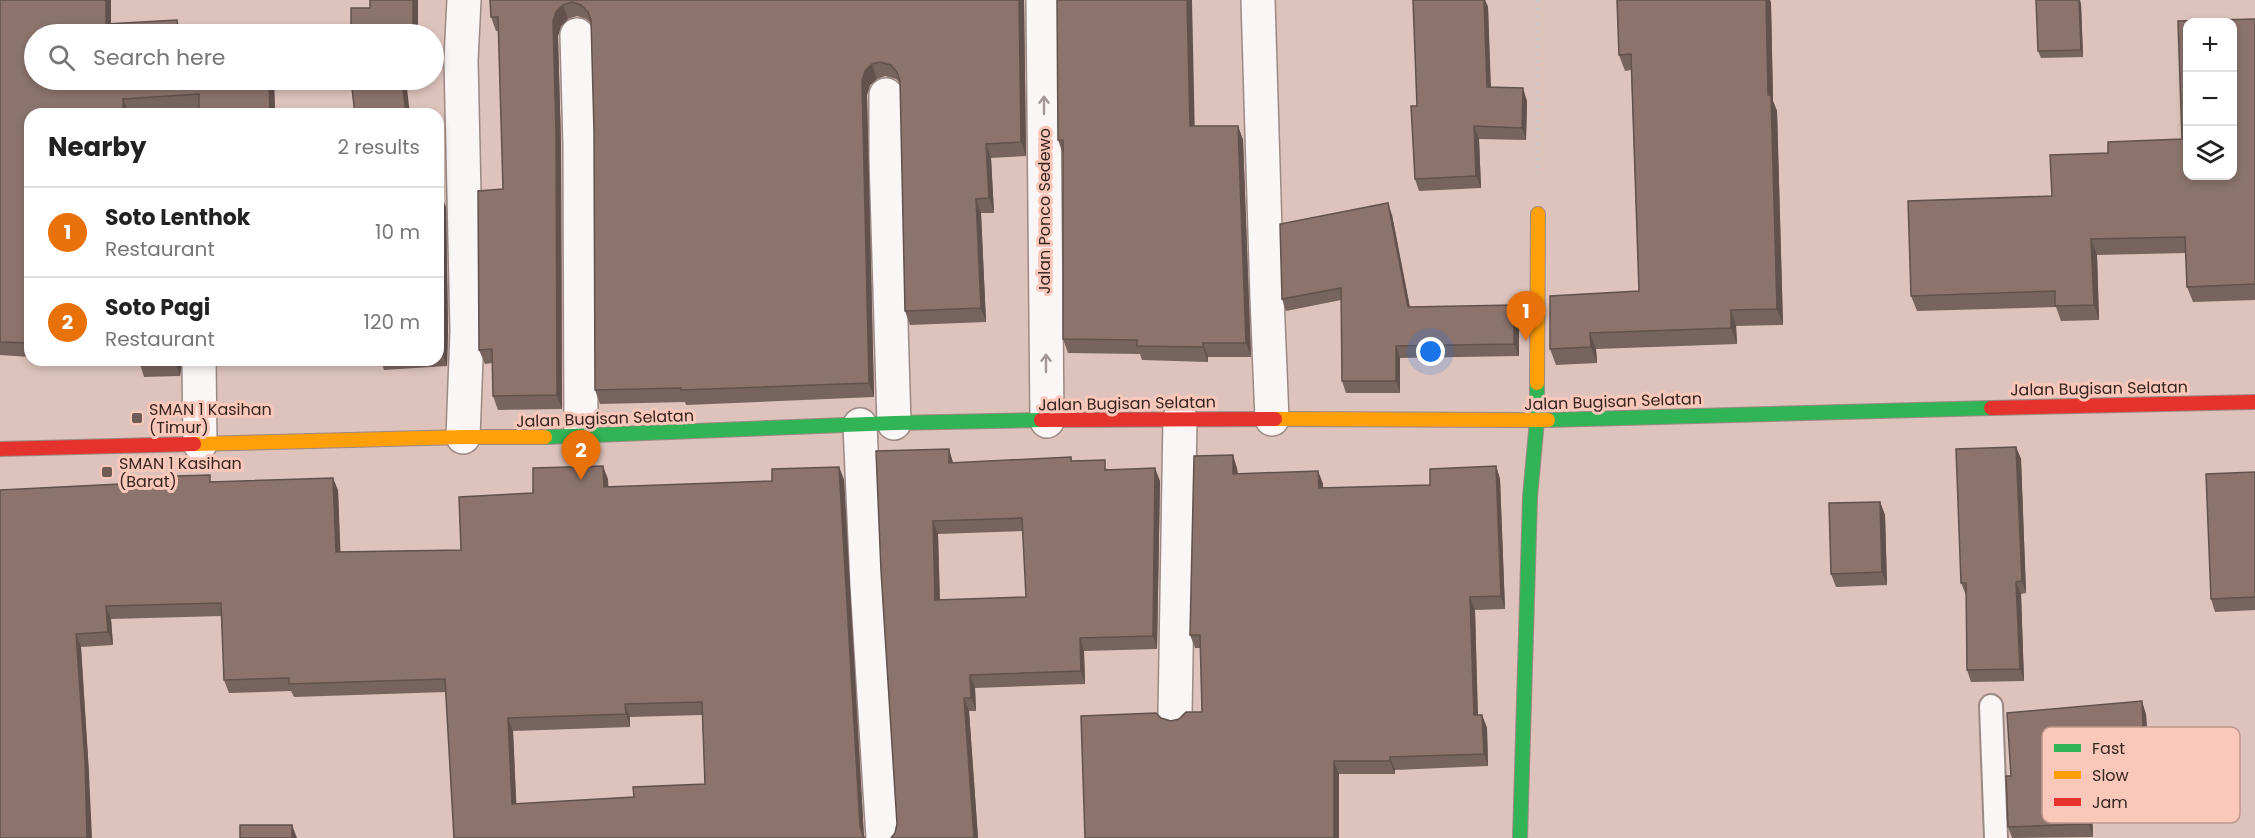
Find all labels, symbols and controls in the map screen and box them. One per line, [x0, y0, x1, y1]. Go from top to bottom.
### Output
map controls [2183, 18, 2237, 180]
button: + [2183, 18, 2237, 72]
search box [24, 24, 444, 90]
icon: search [45, 41, 78, 74]
text: Search here [93, 42, 226, 73]
button: − [2183, 72, 2237, 126]
one-way arrow [1038, 95, 1049, 115]
button: layers [2183, 126, 2237, 180]
street label: Jalan Ponco Sedewo [1033, 128, 1056, 294]
text: Nearby [48, 129, 146, 165]
text: 2 results [337, 133, 420, 161]
text: Soto Lenthok [105, 202, 250, 233]
text: 1 [64, 218, 71, 246]
text: 10 m [375, 218, 420, 246]
text: Restaurant [105, 235, 215, 263]
text: Soto Pagi [105, 292, 210, 323]
pin: 1 [1506, 292, 1546, 341]
text: 2 [62, 308, 73, 336]
text: 120 m [364, 308, 420, 336]
text: Restaurant [105, 325, 215, 353]
your location [1416, 337, 1445, 366]
one-way arrow [1040, 353, 1052, 373]
street label: Jalan Bugisan Selatan [2010, 375, 2188, 402]
street label: Jalan Bugisan Selatan [1524, 387, 1702, 416]
street label: Jalan Bugisan Selatan [1038, 390, 1216, 417]
place label: SMAN 1 Kasihan (Timur) [149, 398, 272, 439]
street label: Jalan Bugisan Selatan [516, 404, 694, 433]
marker: SMAN 1 Kasihan (Timur) [130, 411, 144, 425]
pin: 2 [562, 430, 600, 480]
place label: SMAN 1 Kasihan (Barat) [119, 452, 242, 493]
marker: SMAN 1 Kasihan (Barat) [100, 465, 114, 479]
legend [2042, 727, 2240, 823]
text: Fast [2092, 737, 2125, 760]
text: Slow [2092, 764, 2129, 787]
text: Jam [2092, 791, 2128, 814]

